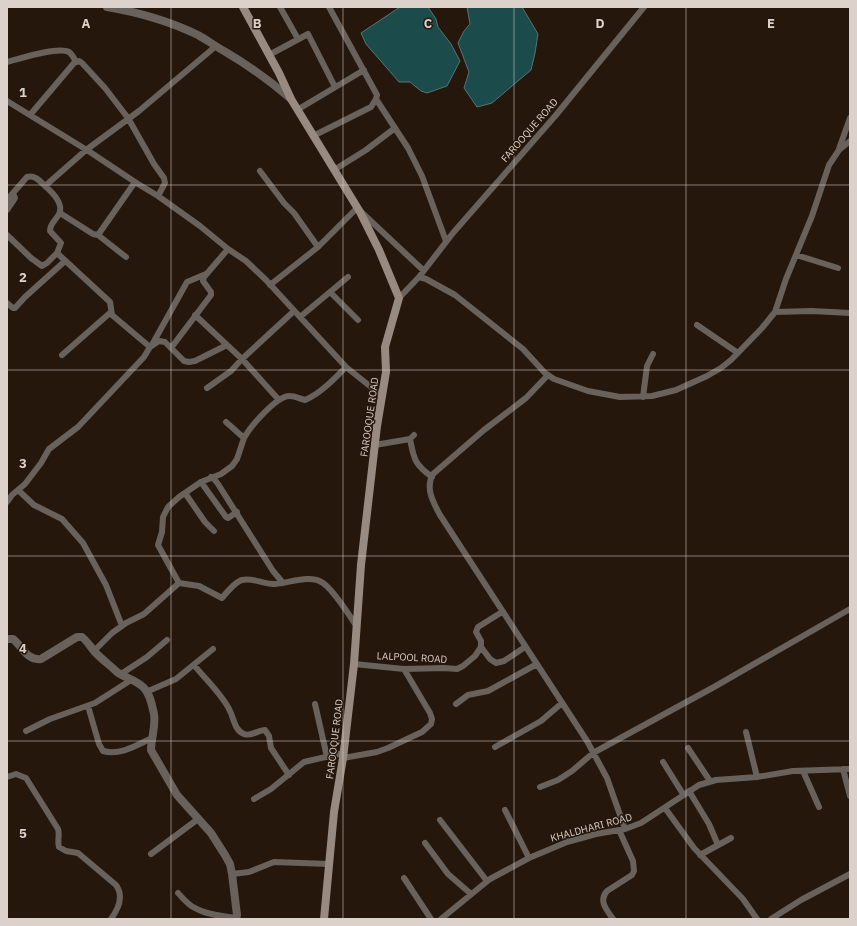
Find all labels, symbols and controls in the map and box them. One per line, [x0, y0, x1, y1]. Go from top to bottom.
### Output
text: A [82, 15, 91, 32]
text: B [253, 15, 262, 32]
text: C [424, 15, 433, 32]
text: D [595, 15, 605, 32]
text: E [767, 15, 775, 32]
text: 1 [19, 84, 27, 101]
street label: FAROOQUE ROAD [498, 95, 561, 165]
text: 2 [19, 269, 27, 286]
street label: FAROOQUE ROAD [357, 376, 382, 458]
text: 3 [19, 455, 27, 472]
text: 4 [19, 640, 27, 657]
street label: LALPOOL ROAD [376, 649, 448, 666]
street label: FAROOQUE ROAD [323, 698, 346, 780]
street label: KHALDHARI ROAD [549, 810, 634, 845]
text: 5 [19, 825, 27, 842]

